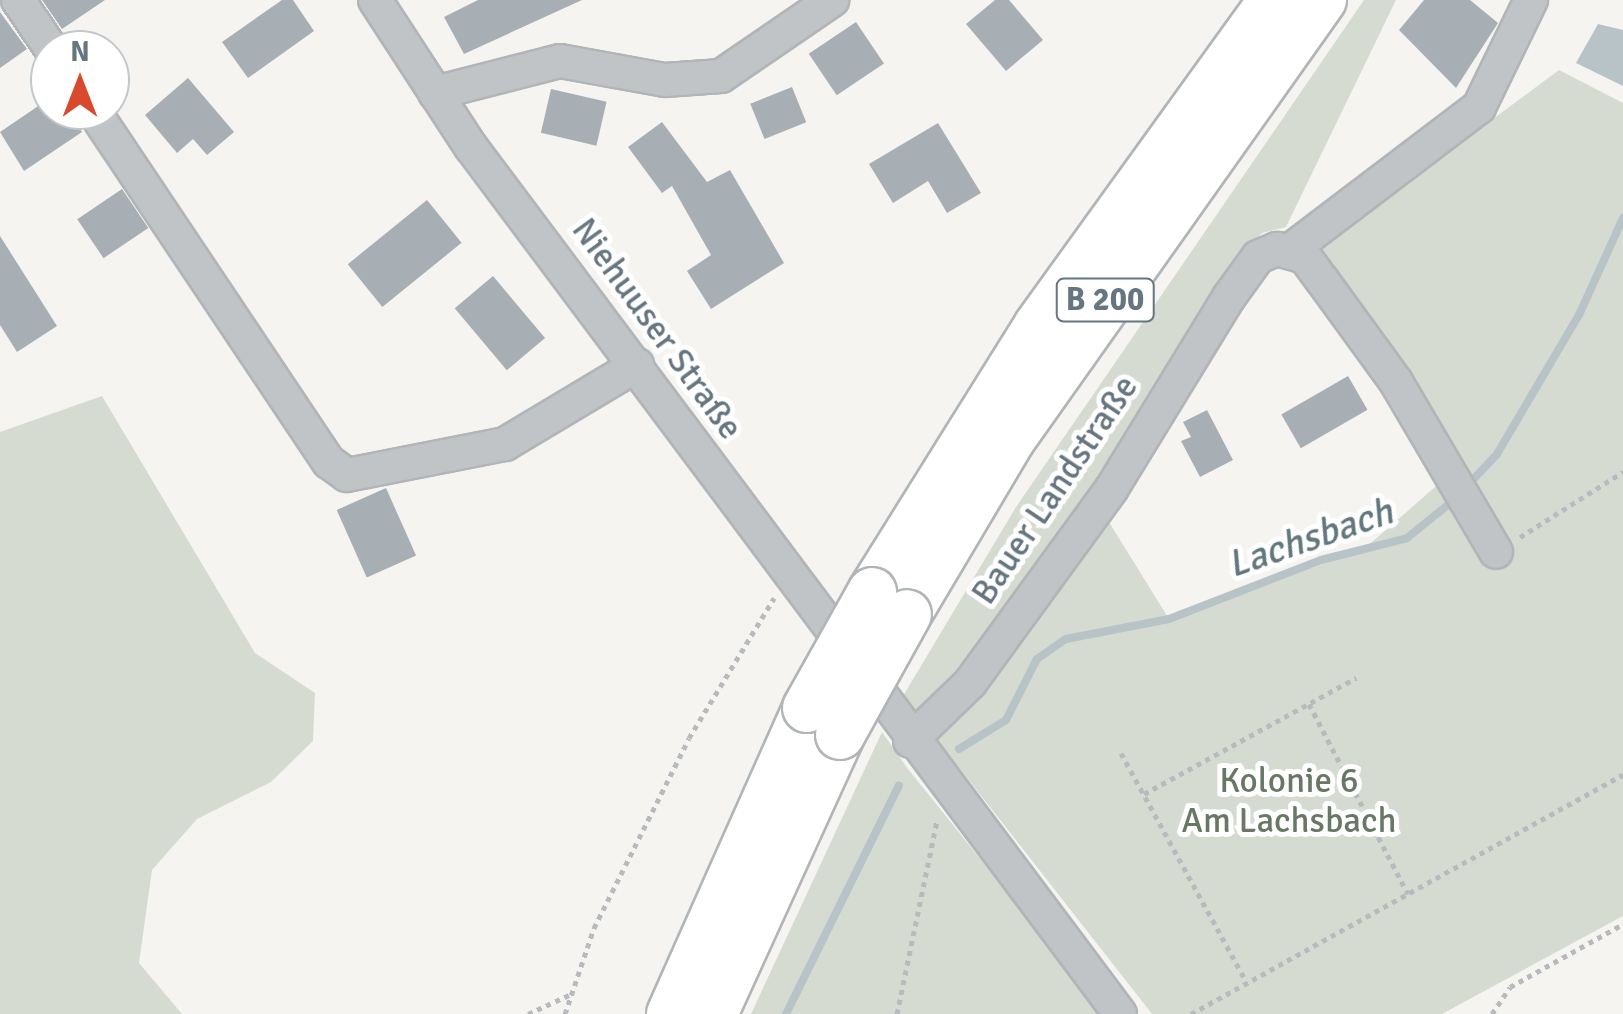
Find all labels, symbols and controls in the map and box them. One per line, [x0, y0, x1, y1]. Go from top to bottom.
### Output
north arrow [30, 30, 130, 130]
text: N [70, 35, 90, 69]
street label: Niehuuser Straße [563, 210, 751, 448]
road number: B 200 [1055, 273, 1155, 327]
street label: Bauer Landstraße [963, 368, 1147, 612]
water label: Lachsbach [1221, 489, 1399, 587]
park label: Kolonie 6 Am Lachsbach [1181, 760, 1397, 842]

